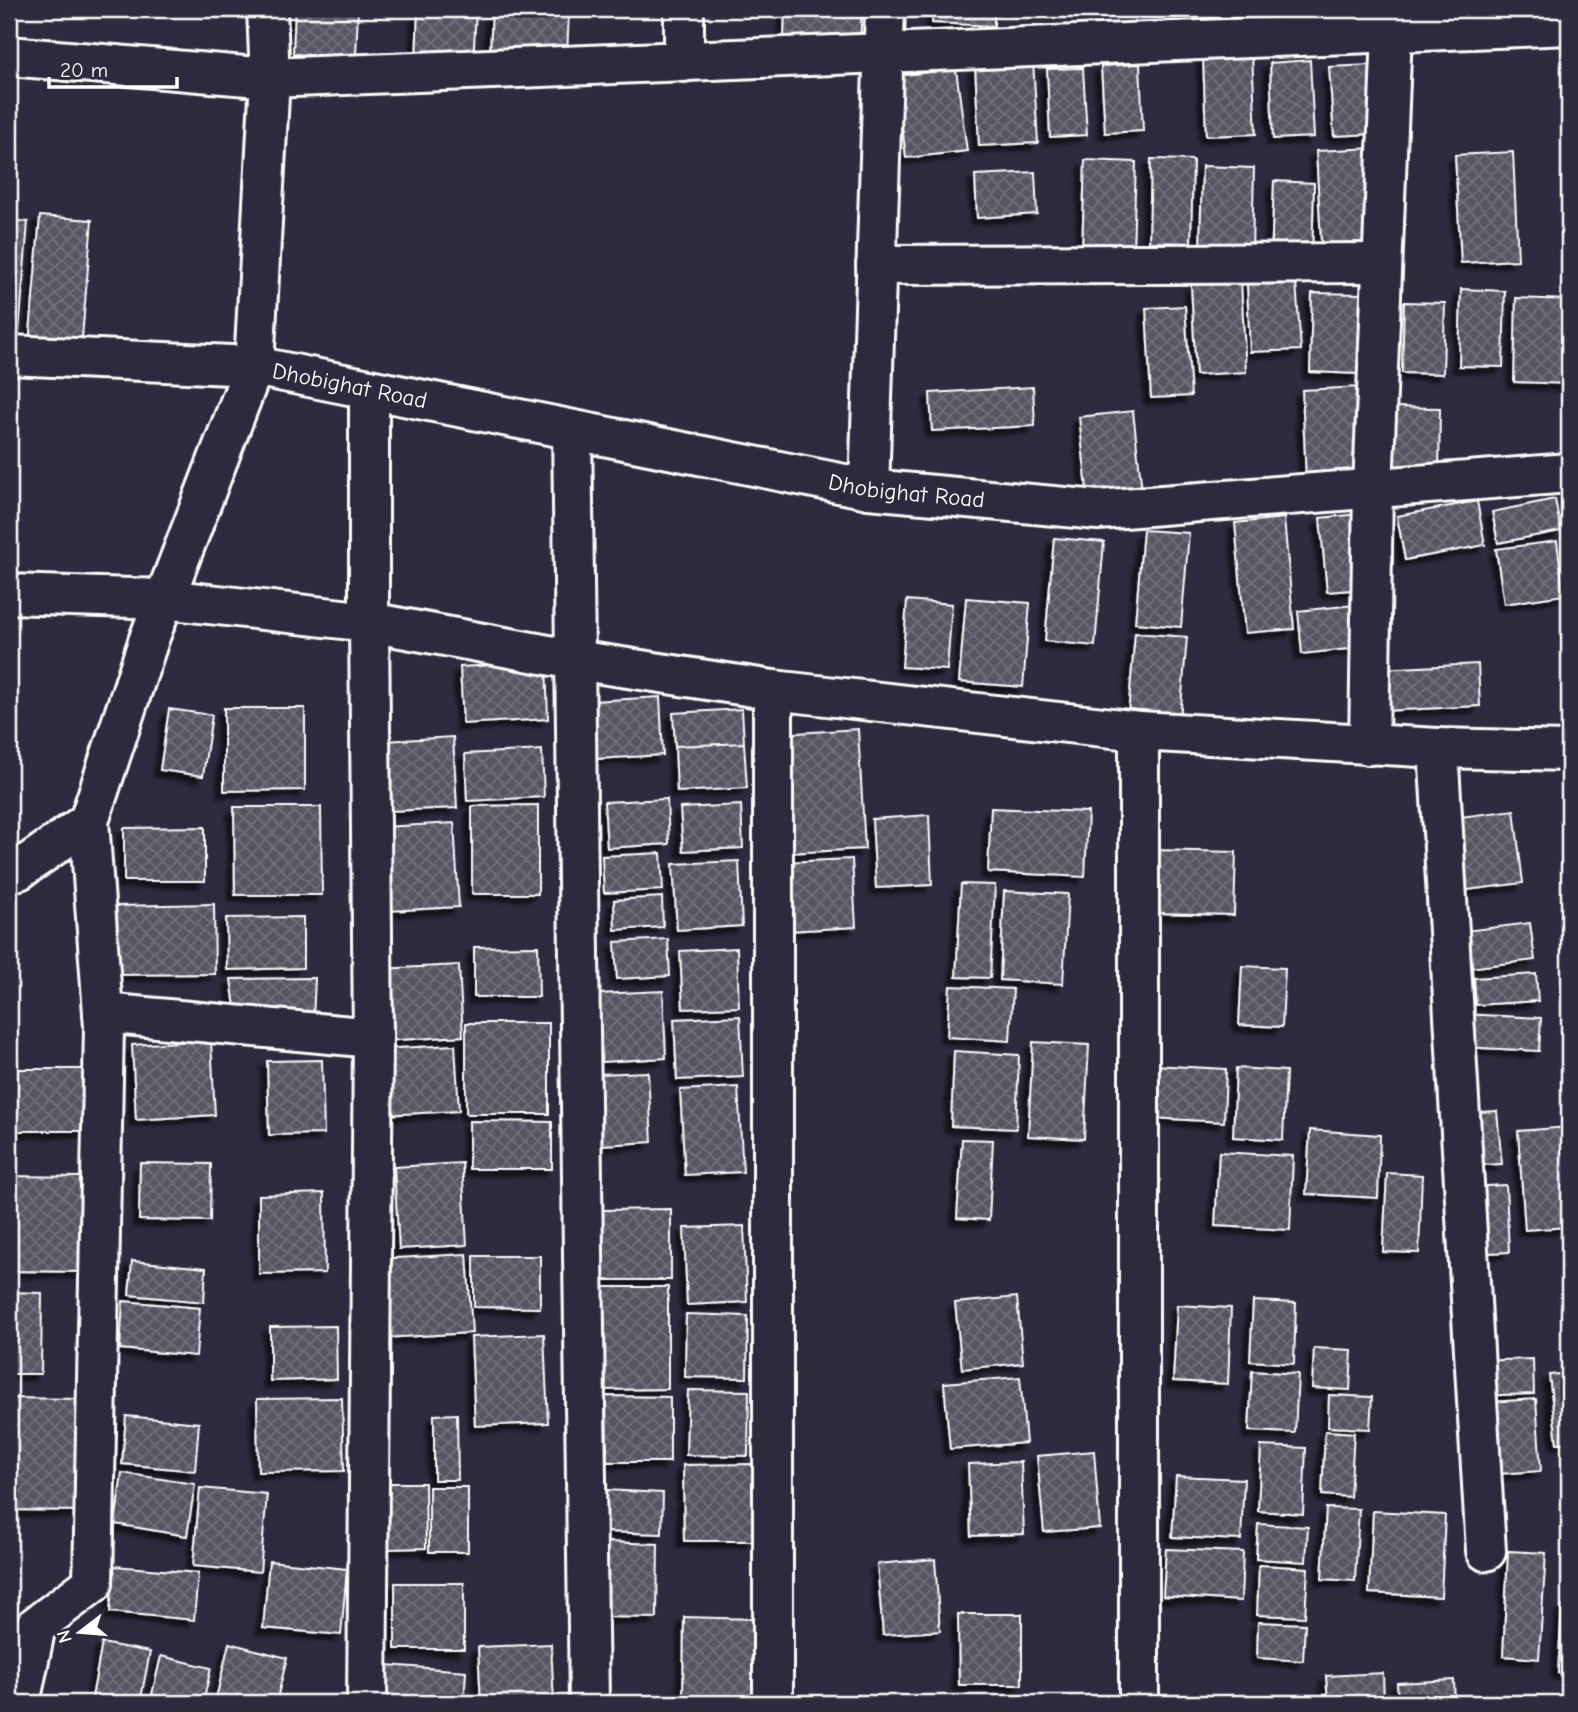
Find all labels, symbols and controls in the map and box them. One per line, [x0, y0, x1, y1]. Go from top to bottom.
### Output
scale bar [49, 46, 177, 90]
text: 20 m [60, 58, 108, 82]
street label: Dhobighat Road [270, 357, 429, 414]
street label: Dhobighat Road [826, 468, 986, 514]
north arrow [46, 1596, 116, 1666]
text: N [52, 1627, 77, 1645]

